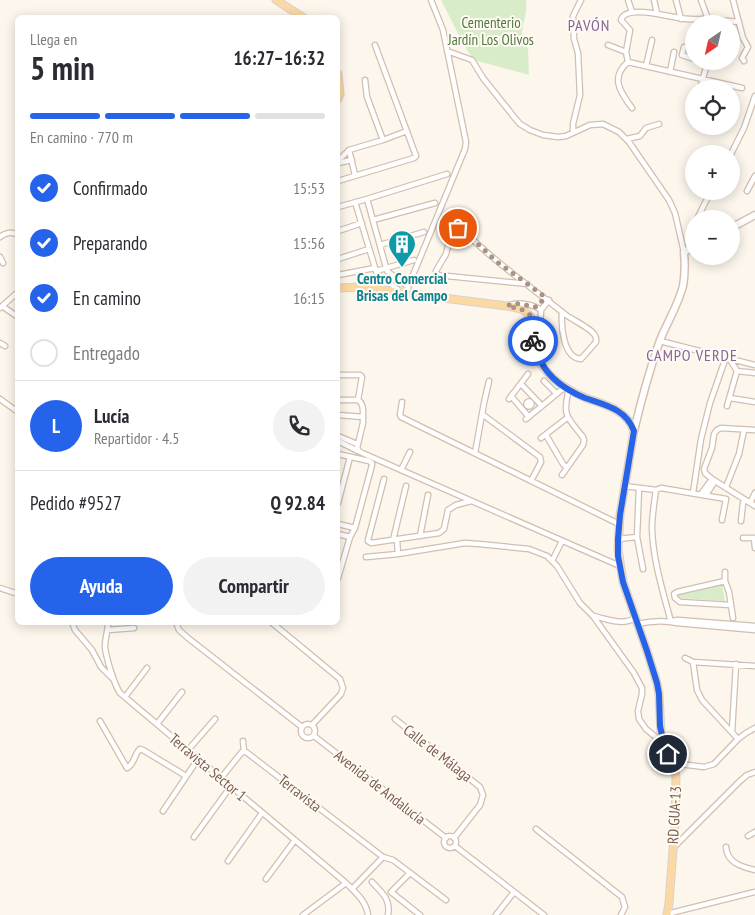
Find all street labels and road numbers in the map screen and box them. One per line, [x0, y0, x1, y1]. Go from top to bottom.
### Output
street label: Calle de Málaga [400, 720, 476, 786]
street label: Terravista Sector 1 [165, 729, 251, 805]
street label: Avenida de Andalucía [331, 746, 429, 828]
street label: Terravista [275, 770, 325, 816]
street label: RD GUA-13 [663, 786, 685, 844]

